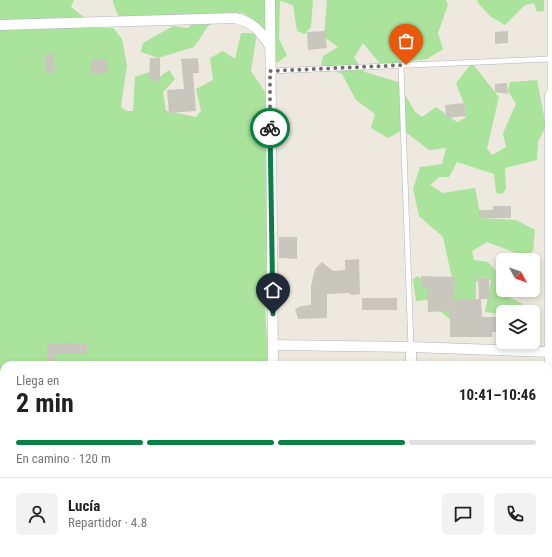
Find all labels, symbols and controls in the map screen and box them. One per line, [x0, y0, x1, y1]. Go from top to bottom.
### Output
pin [389, 24, 423, 65]
icon: bag [395, 30, 417, 52]
courier [250, 108, 290, 148]
icon: bike [259, 117, 281, 139]
north arrow [496, 253, 540, 297]
map controls [496, 253, 540, 349]
pin [256, 273, 290, 314]
icon: home [262, 279, 284, 301]
button: layers [496, 305, 540, 349]
text: Llega en [16, 373, 59, 388]
text: 10:41–10:46 [459, 386, 536, 404]
text: 2 min [16, 388, 74, 418]
text: En camino · 120 m [16, 451, 111, 466]
button: person [16, 493, 58, 535]
button: chat [442, 493, 484, 535]
button: phone [494, 493, 536, 535]
text: Lucía [68, 497, 100, 515]
text: Repartidor · 4.8 [68, 515, 147, 530]

